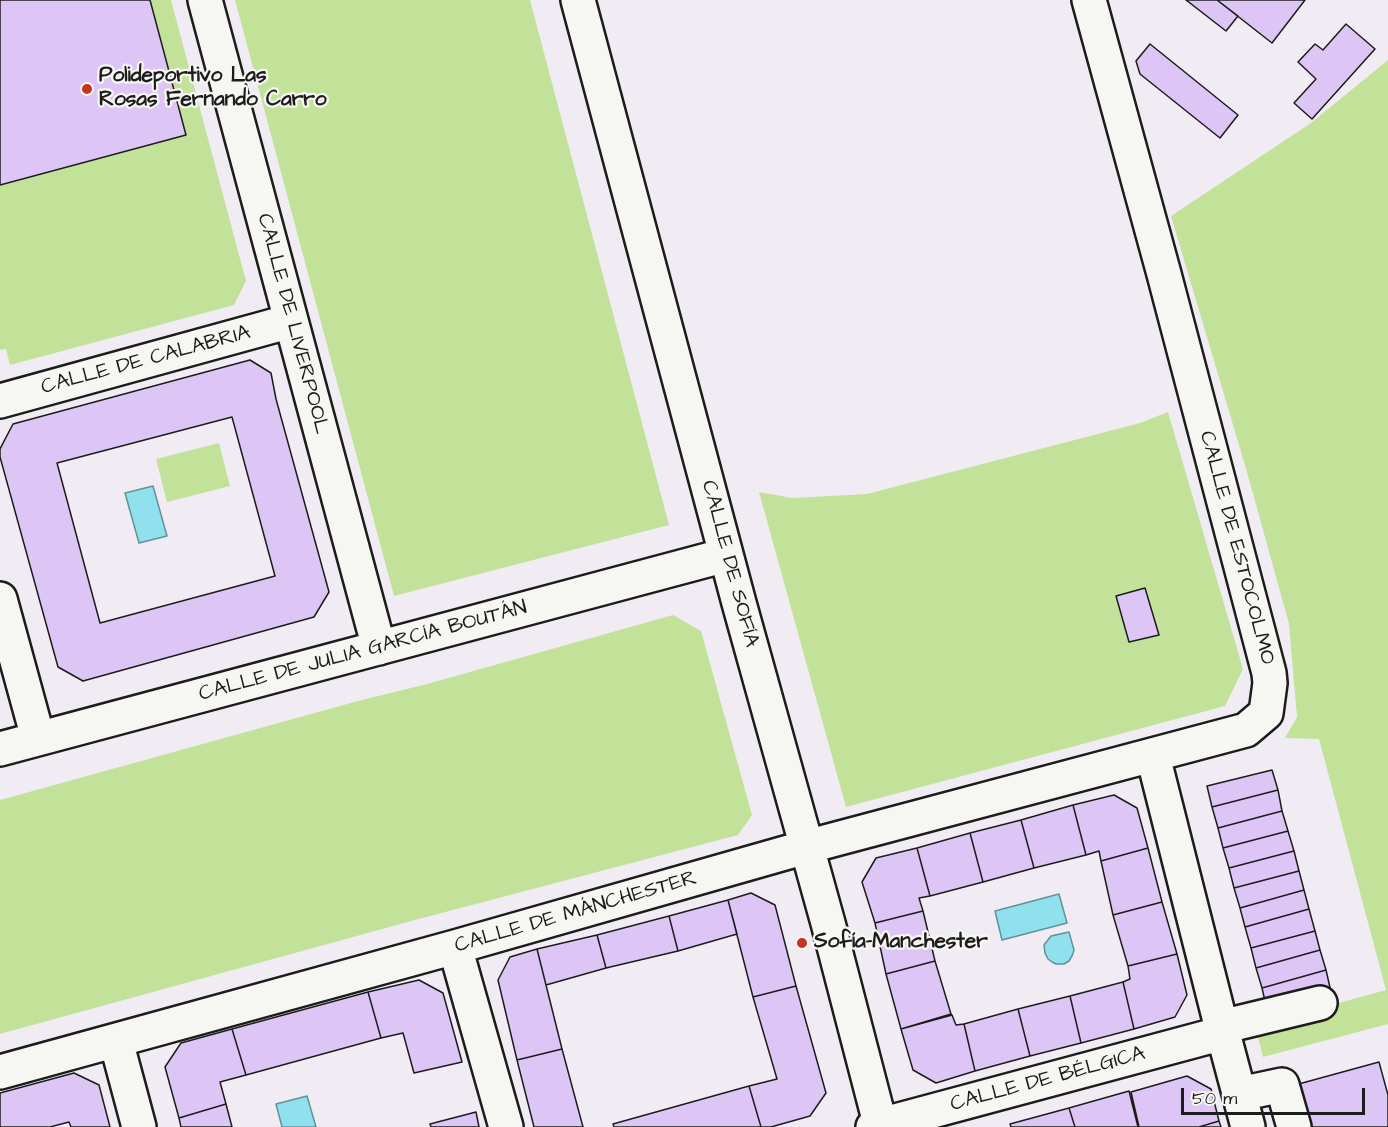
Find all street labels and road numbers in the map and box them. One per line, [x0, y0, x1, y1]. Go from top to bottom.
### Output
street label: CALLE DE LIVERPOOL [250, 211, 334, 437]
street label: CALLE DE CALABRIA [39, 321, 253, 401]
street label: CALLE DE ESTOCOLMO [1193, 428, 1279, 668]
street label: CALLE DE SOFÍA [695, 478, 763, 650]
street label: CALLE DE JULIA GARCÍA BOUTÁN [196, 596, 530, 708]
street label: CALLE DE MÁNCHESTER [452, 866, 700, 960]
street label: CALLE DE BÉLGICA [948, 1042, 1148, 1118]

